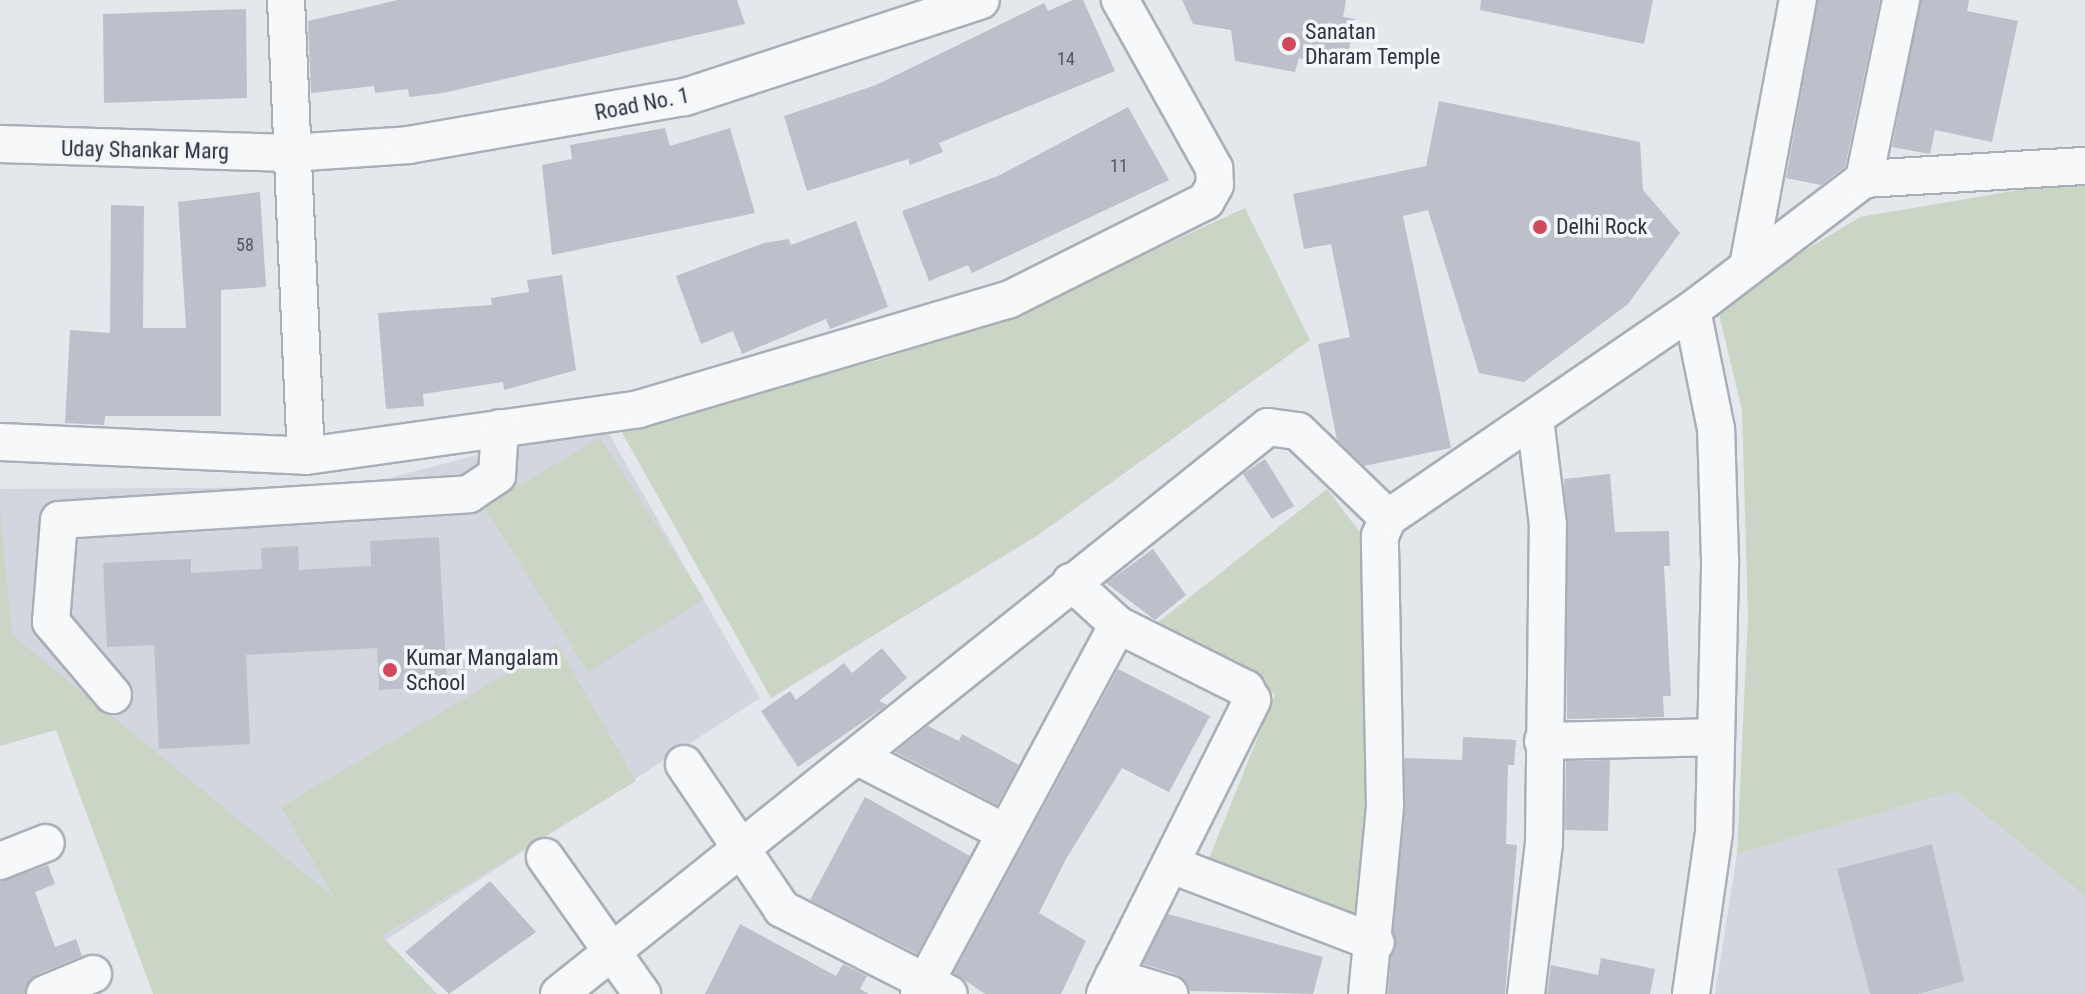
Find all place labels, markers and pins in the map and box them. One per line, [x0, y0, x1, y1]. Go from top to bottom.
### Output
place label: Sanatan Dharam Temple [1305, 18, 1441, 70]
marker: Sanatan Dharam Temple [1280, 35, 1298, 53]
place label: Delhi Rock [1556, 214, 1647, 240]
marker: Delhi Rock [1531, 218, 1549, 236]
place label: Kumar Mangalam School [406, 644, 559, 696]
marker: Kumar Mangalam School [381, 661, 399, 679]

